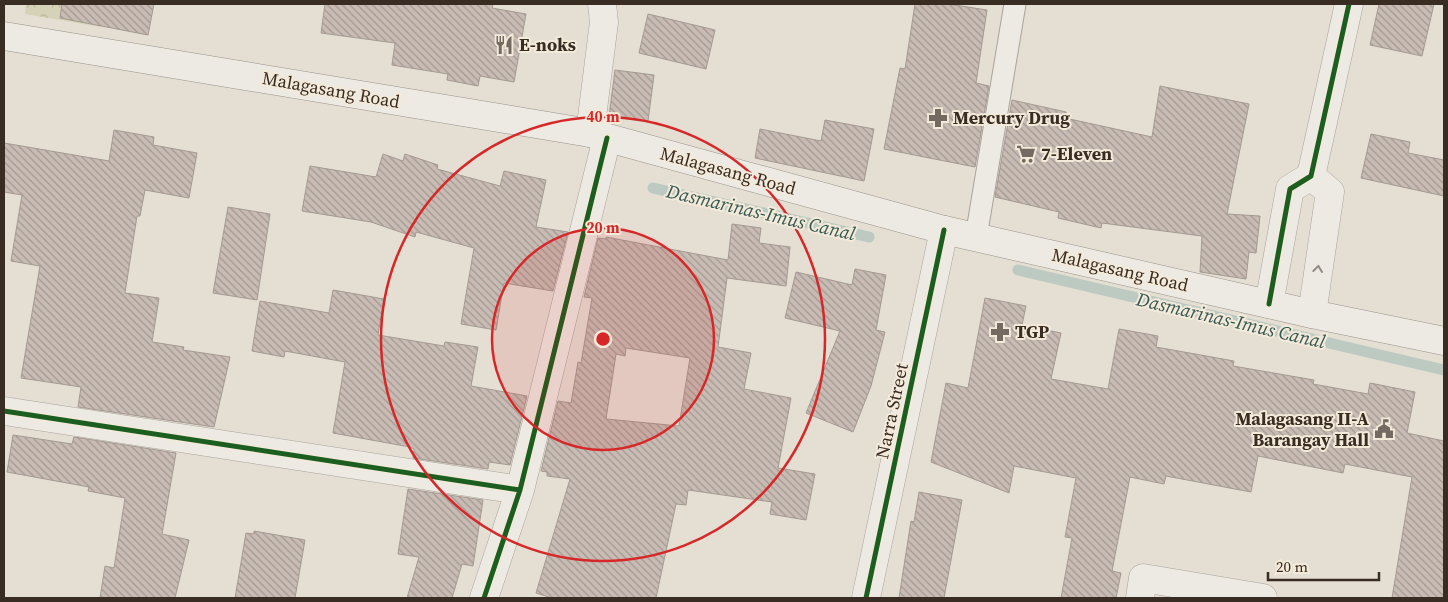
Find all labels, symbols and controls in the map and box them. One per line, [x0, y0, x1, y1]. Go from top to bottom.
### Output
place label: E-noks [519, 32, 576, 57]
restaurant icon: E-noks [493, 34, 515, 56]
street label: Malagasang Road [260, 65, 402, 114]
place label: Mercury Drug [953, 105, 1070, 130]
text: 40 m [586, 106, 620, 127]
pharmacy icon: Mercury Drug [927, 107, 949, 129]
street label: Malagasang Road [658, 140, 799, 201]
place label: 7-Eleven [1041, 141, 1112, 166]
supermarket icon: 7-Eleven [1015, 143, 1037, 165]
water label: Dasmarinas-Imus Canal [663, 177, 859, 247]
text: 20 m [586, 217, 620, 238]
street label: Malagasang Road [1049, 242, 1191, 297]
one-way arrow [1312, 265, 1323, 273]
water label: Dasmarinas-Imus Canal [1133, 285, 1329, 355]
place label: TGP [1015, 319, 1049, 344]
pharmacy icon: TGP [989, 321, 1011, 343]
centre of rings [594, 330, 612, 348]
street label: Narra Street [869, 361, 914, 461]
place label: Malagasang II-A Barangay Hall [1235, 406, 1369, 452]
public building icon: Malagasang II-A Barangay Hall [1373, 418, 1395, 440]
scale bar [1268, 550, 1379, 582]
text: 20 m [1276, 556, 1308, 577]

